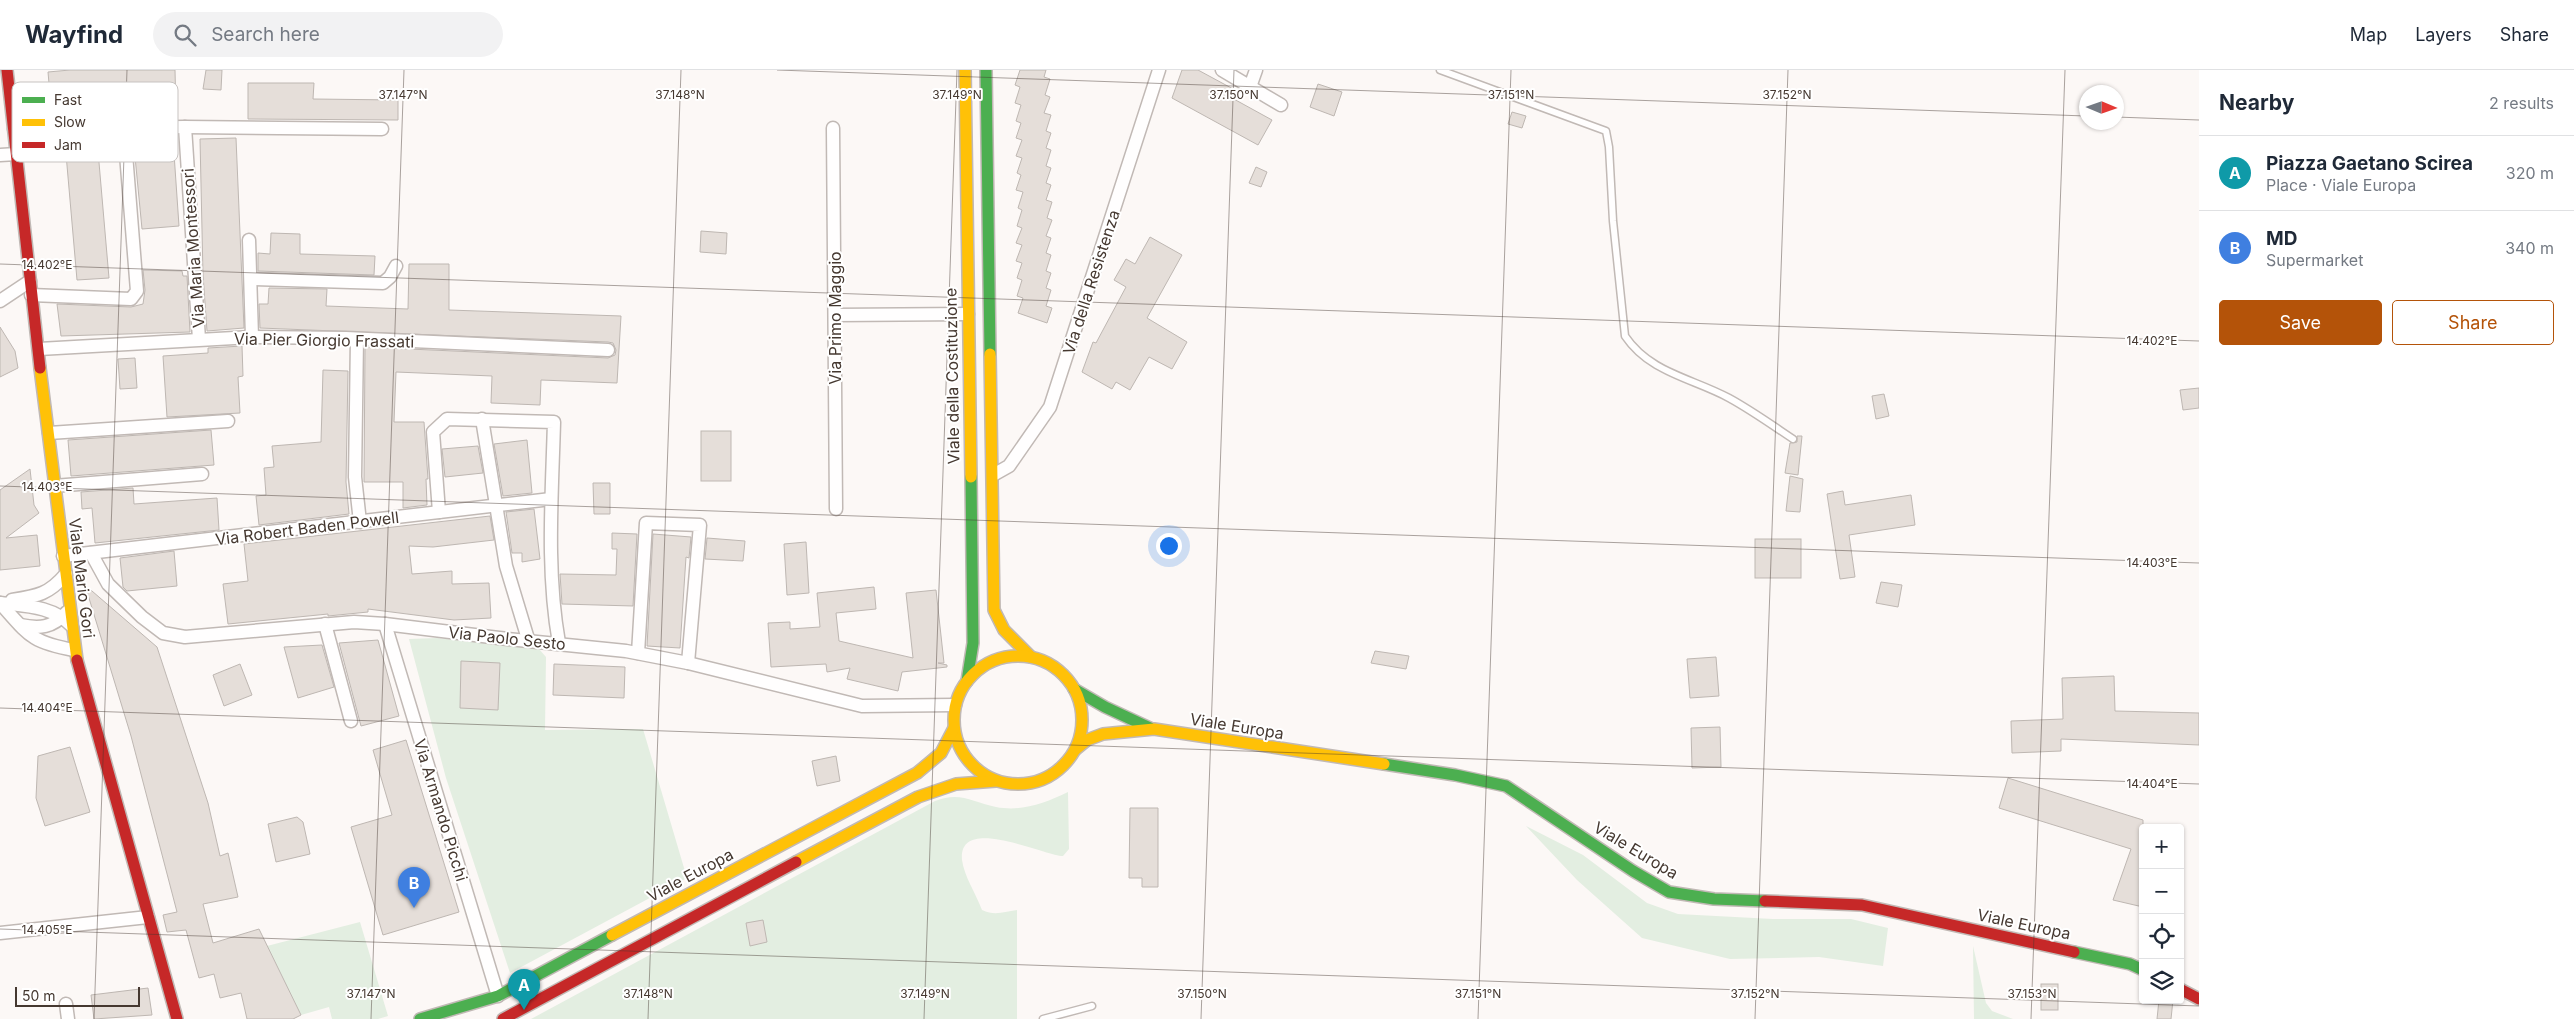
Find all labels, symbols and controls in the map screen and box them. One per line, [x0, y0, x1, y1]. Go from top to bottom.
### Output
search box [153, 12, 503, 57]
text: Wayfind [25, 20, 123, 49]
icon: search [171, 21, 199, 49]
text: Search here [211, 23, 320, 46]
text: Map [2350, 24, 2387, 45]
text: Layers [2415, 24, 2472, 45]
text: Share [2500, 24, 2549, 45]
legend [12, 82, 178, 162]
north arrow [2079, 85, 2124, 130]
text: 37.147°N [378, 87, 428, 102]
text: 37.148°N [655, 87, 705, 102]
text: 37.149°N [932, 87, 982, 102]
text: 37.150°N [1209, 87, 1259, 102]
text: 37.151°N [1488, 87, 1534, 102]
text: 37.152°N [1762, 87, 1812, 102]
text: Nearby [2219, 90, 2294, 115]
text: Fast [54, 91, 82, 108]
text: 2 results [2489, 93, 2554, 113]
text: Slow [54, 113, 86, 130]
text: Jam [54, 136, 82, 153]
text: Piazza Gaetano Scirea [2266, 152, 2473, 175]
text: A [2229, 163, 2241, 183]
text: 320 m [2506, 163, 2554, 183]
street label: Via Maria Montessori [177, 167, 209, 329]
text: Place · Viale Europa [2266, 175, 2416, 195]
street label: Via della Resistenza [1058, 207, 1124, 357]
text: MD [2266, 227, 2297, 250]
text: B [2230, 238, 2240, 258]
text: 340 m [2505, 238, 2554, 258]
text: Supermarket [2266, 250, 2363, 270]
street label: Via Primo Maggio [825, 251, 845, 385]
text: 14.402°E [21, 257, 73, 272]
street label: Viale della Costituzione [940, 288, 964, 464]
button: Save [2219, 300, 2382, 345]
button: Share [2392, 300, 2554, 345]
street label: Via Pier Giorgio Frassati [234, 328, 414, 352]
text: 14.402°E [2126, 333, 2178, 348]
text: 14.403°E [22, 479, 72, 494]
street label: Via Robert Baden Powell [214, 507, 400, 549]
street label: Viale Mario Gori [65, 517, 99, 639]
your location [1156, 533, 1182, 559]
text: 14.403°E [2127, 555, 2177, 570]
street label: Via Paolo Sesto [447, 622, 567, 654]
text: 14.404°E [21, 700, 73, 715]
street label: Viale Europa [1189, 709, 1285, 743]
street label: Via Armando Picchi [410, 736, 472, 884]
text: 14.404°E [2126, 776, 2178, 791]
street label: Viale Europa [1590, 817, 1682, 883]
map controls [2139, 824, 2184, 1004]
button: + [2139, 824, 2184, 869]
street label: Viale Europa [643, 844, 737, 906]
pin: B [398, 867, 430, 908]
button: − [2139, 869, 2184, 914]
street label: Viale Europa [1975, 904, 2073, 944]
button: locate [2139, 914, 2184, 959]
text: 14.405°E [22, 922, 72, 937]
button: layers [2139, 959, 2184, 1004]
pin: A [508, 969, 540, 1010]
scale bar [15, 984, 140, 1007]
text: 37.147°N [346, 986, 396, 1001]
text: 37.148°N [623, 986, 673, 1001]
text: 37.149°N [900, 986, 950, 1001]
text: 37.150°N [1177, 986, 1227, 1001]
text: 37.151°N [1455, 986, 1501, 1001]
text: 37.152°N [1730, 986, 1780, 1001]
text: 37.153°N [2007, 986, 2057, 1001]
text: 50 m [22, 987, 56, 1004]

